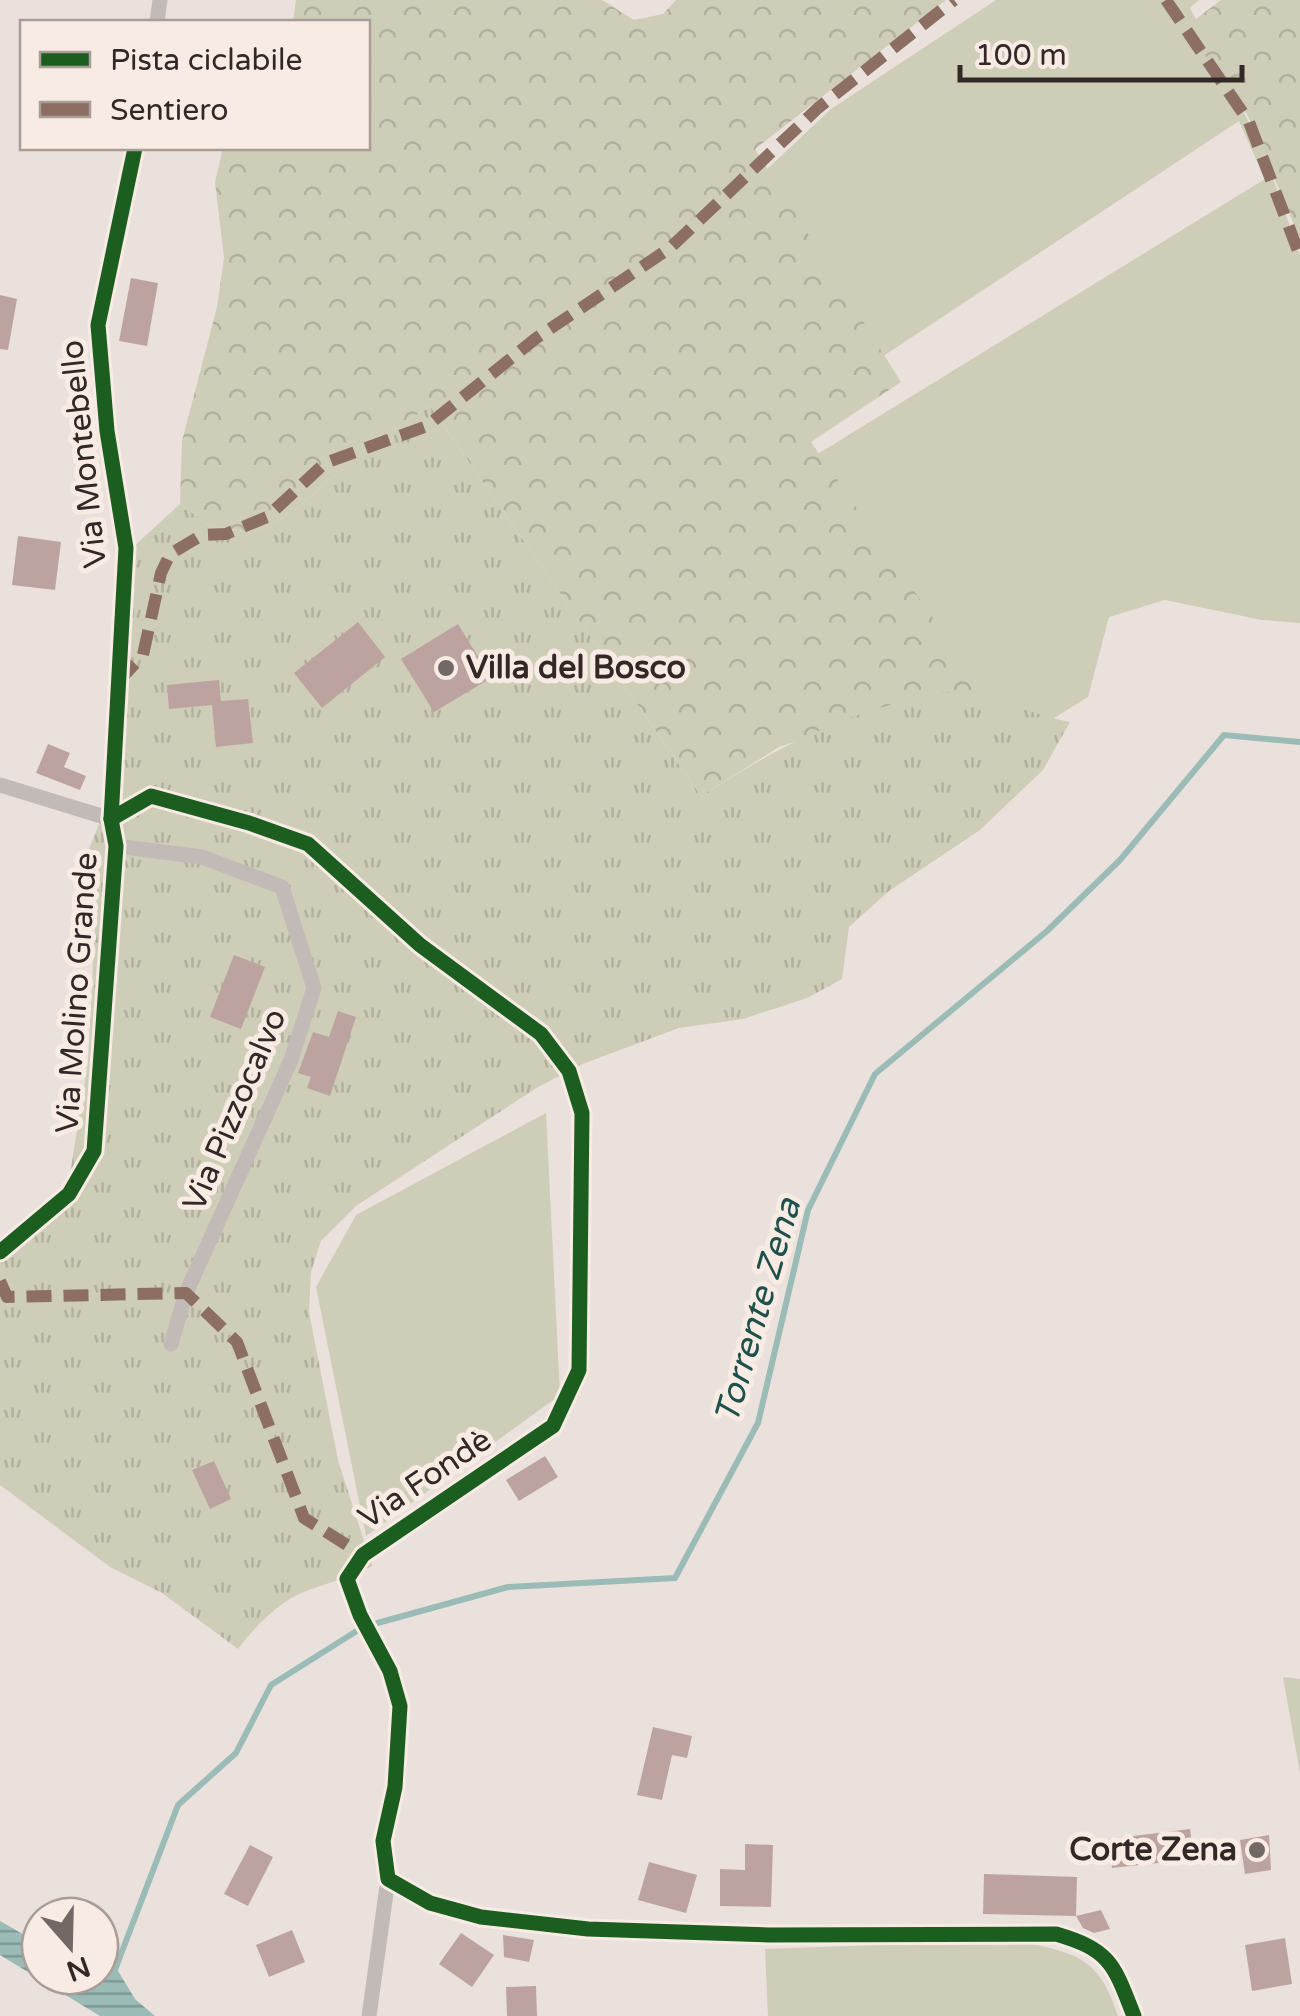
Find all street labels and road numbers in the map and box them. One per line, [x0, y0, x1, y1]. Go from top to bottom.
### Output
street label: Via Montebello [53, 338, 115, 570]
street label: Via Molino Grande [48, 851, 106, 1135]
street label: Via Pizzocalvo [175, 1003, 295, 1217]
street label: Via Fondè [352, 1421, 498, 1537]

